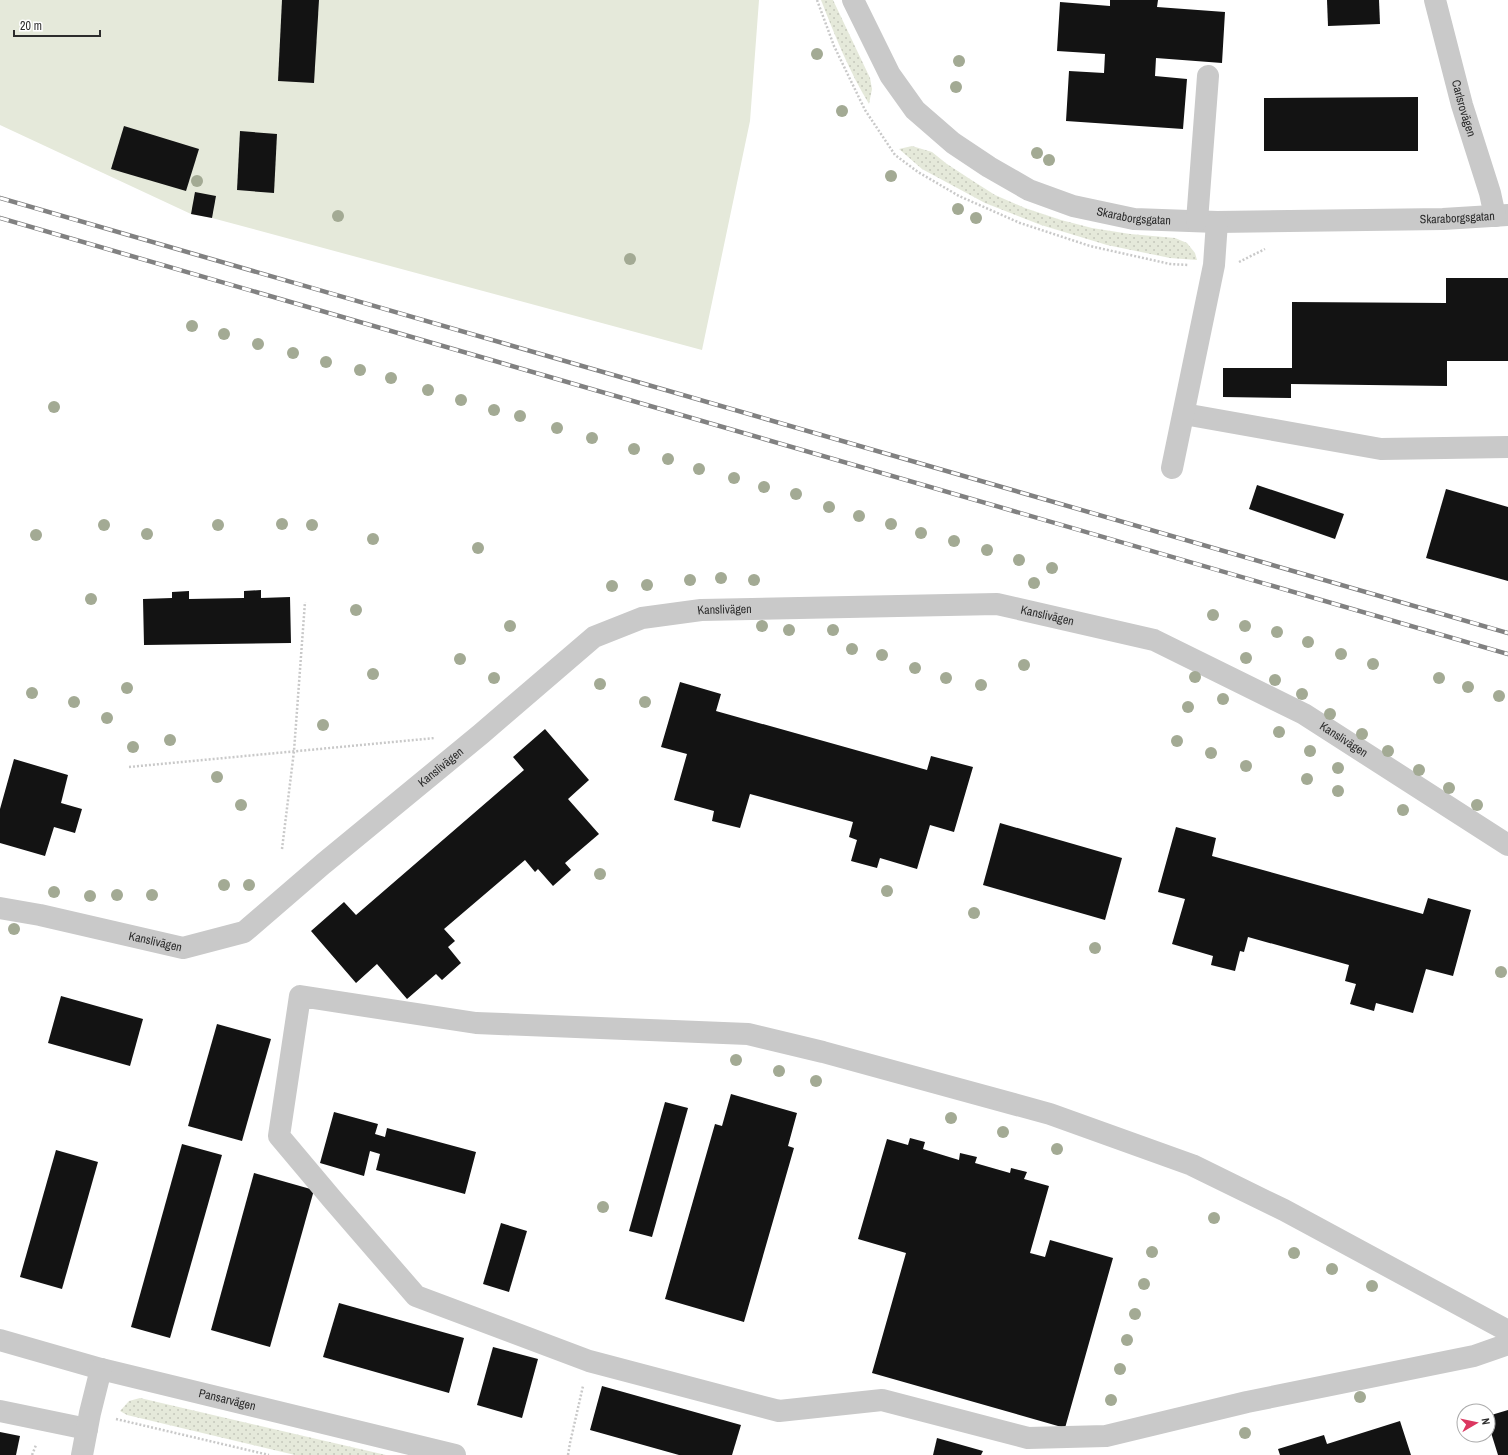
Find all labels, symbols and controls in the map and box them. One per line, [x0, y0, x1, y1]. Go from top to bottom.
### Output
scale bar [14, 12, 100, 38]
text: 20 m [20, 18, 42, 34]
street label: Carlsrovägen [1448, 78, 1480, 139]
street label: Skaraborgsgatan [1095, 203, 1171, 228]
street label: Skaraborgsgatan [1420, 208, 1495, 227]
street label: Kanslivägen [696, 601, 752, 618]
street label: Kanslivägen [1019, 602, 1076, 629]
street label: Kanslivägen [1317, 718, 1371, 761]
street label: Kanslivägen [415, 744, 467, 791]
street label: Kanslivägen [127, 928, 184, 956]
street label: Pansarvägen [197, 1385, 257, 1414]
north arrow [1456, 1403, 1496, 1443]
text: N [1478, 1417, 1493, 1426]

